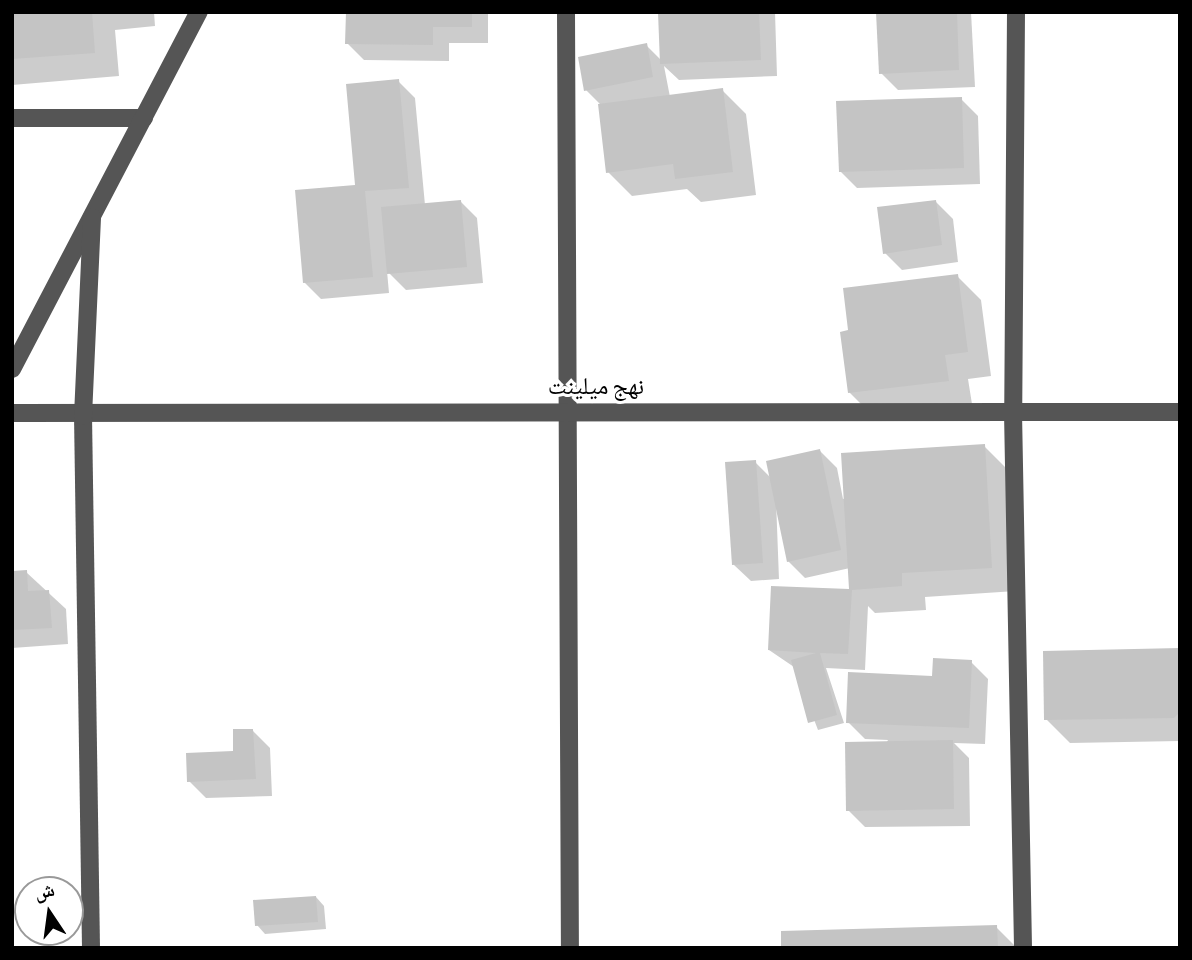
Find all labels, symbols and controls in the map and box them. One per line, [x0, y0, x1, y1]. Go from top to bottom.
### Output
street label: نهج ميلينت [548, 374, 644, 402]
north arrow [14, 876, 84, 946]
text: ش [33, 880, 57, 904]

